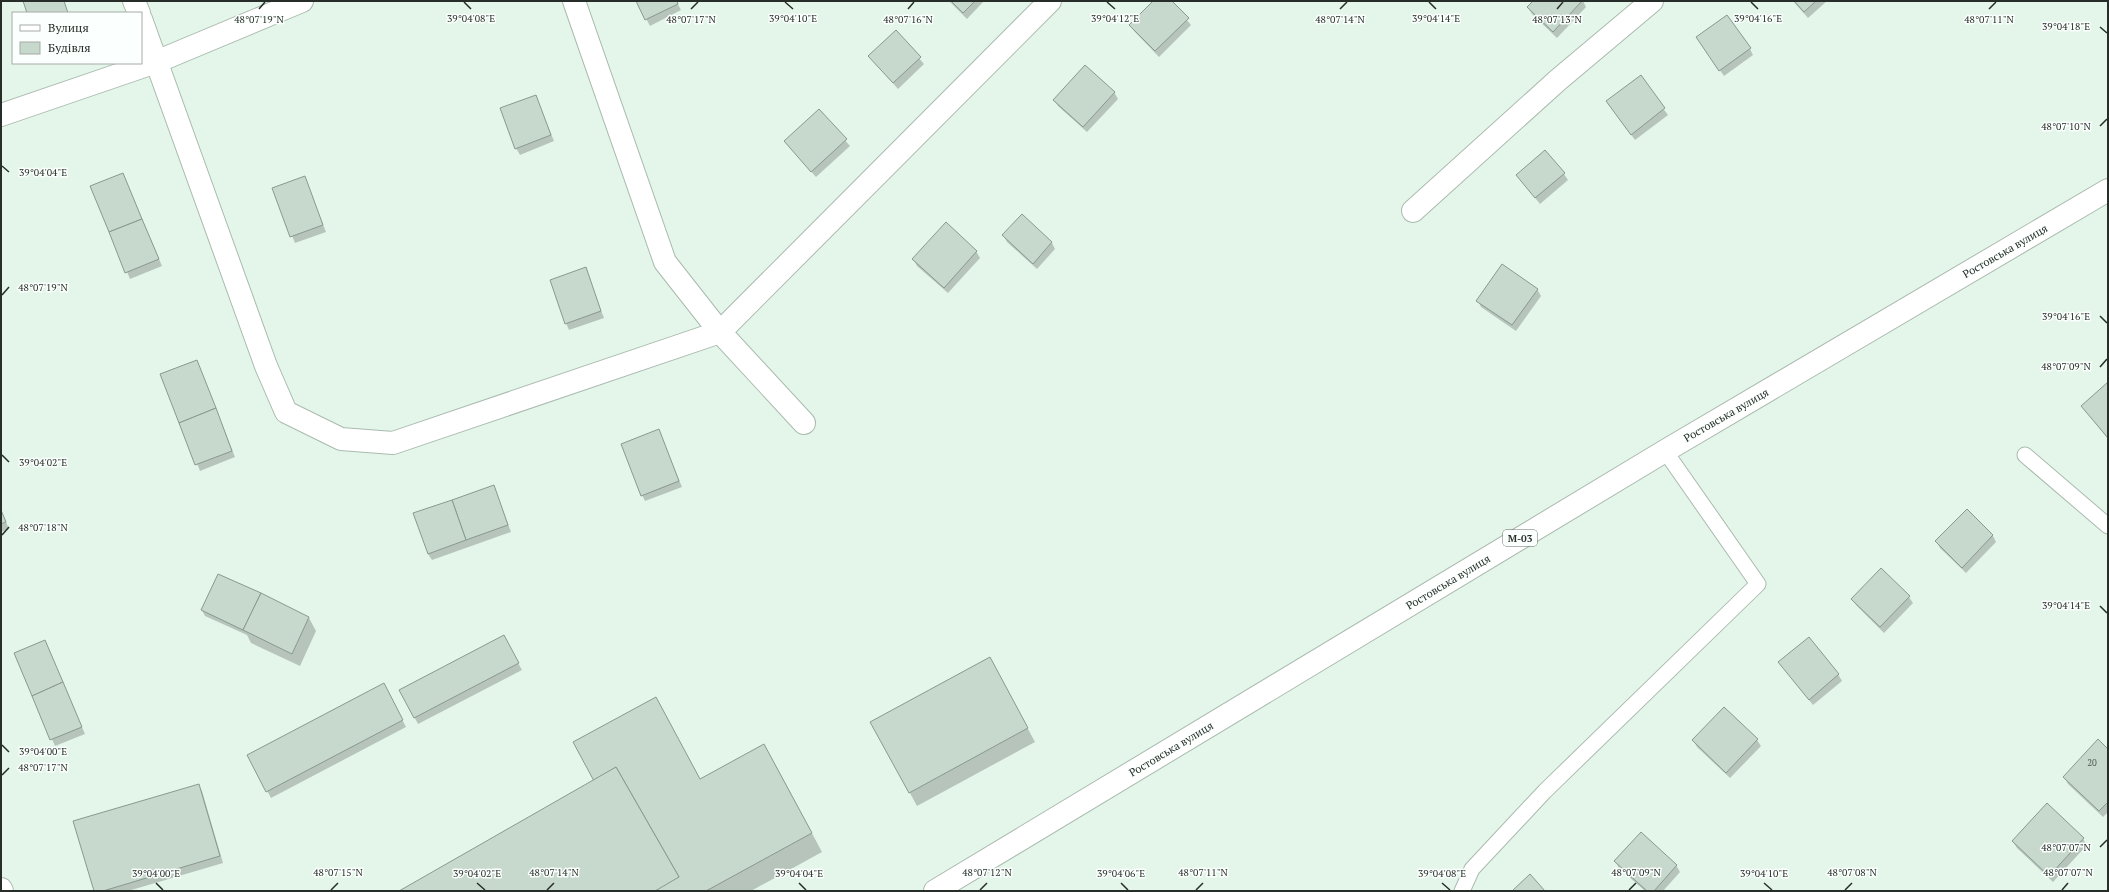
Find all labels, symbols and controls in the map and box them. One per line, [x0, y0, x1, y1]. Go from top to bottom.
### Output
legend [12, 12, 142, 64]
text: 39°04'08"E [447, 12, 495, 25]
text: 39°04'10"E [769, 12, 817, 25]
text: 39°04'12"E [1091, 12, 1139, 25]
text: 39°04'14"E [1412, 12, 1460, 25]
text: 39°04'16"E [1734, 12, 1782, 25]
text: 48°07'19"N [234, 13, 284, 26]
text: 48°07'17"N [666, 13, 716, 26]
text: 48°07'16"N [883, 13, 933, 26]
text: 48°07'14"N [1315, 13, 1365, 26]
text: 48°07'13"N [1532, 13, 1582, 26]
text: 48°07'11"N [1964, 13, 2014, 26]
text: Вулиця [48, 20, 89, 35]
text: 39°04'18"E [2042, 20, 2090, 33]
text: Будівля [48, 40, 91, 55]
text: 48°07'10"N [2041, 120, 2091, 133]
text: 39°04'04"E [19, 166, 67, 179]
street label: Ростовська вулиця [1960, 221, 2050, 281]
text: 48°07'19"N [18, 281, 68, 294]
text: 39°04'16"E [2042, 310, 2090, 323]
text: 48°07'09"N [2041, 360, 2091, 373]
street label: Ростовська вулиця [1681, 385, 1771, 445]
text: 39°04'02"E [19, 456, 67, 469]
text: 48°07'18"N [18, 521, 68, 534]
road number: М-03 [1503, 530, 1537, 546]
street label: Ростовська вулиця [1403, 551, 1493, 613]
text: 39°04'14"E [2042, 599, 2090, 612]
street label: Ростовська вулиця [1126, 718, 1216, 780]
text: 39°04'00"E [19, 745, 67, 758]
house number: 20 [2087, 757, 2097, 769]
text: 48°07'17"N [18, 761, 68, 774]
text: 48°07'07"N [2041, 841, 2091, 854]
text: 48°07'15"N [313, 866, 363, 879]
text: 48°07'14"N [529, 866, 579, 879]
text: 48°07'12"N [962, 866, 1012, 879]
text: 48°07'11"N [1178, 866, 1228, 879]
text: 48°07'09"N [1611, 866, 1661, 879]
text: 48°07'08"N [1827, 866, 1877, 879]
text: 48°07'07"N [2043, 866, 2093, 879]
text: 39°04'00"E [132, 867, 180, 880]
text: 39°04'02"E [453, 867, 501, 880]
text: 39°04'04"E [775, 867, 823, 880]
text: 39°04'06"E [1097, 867, 1145, 880]
text: 39°04'08"E [1418, 867, 1466, 880]
text: 39°04'10"E [1740, 867, 1788, 880]

